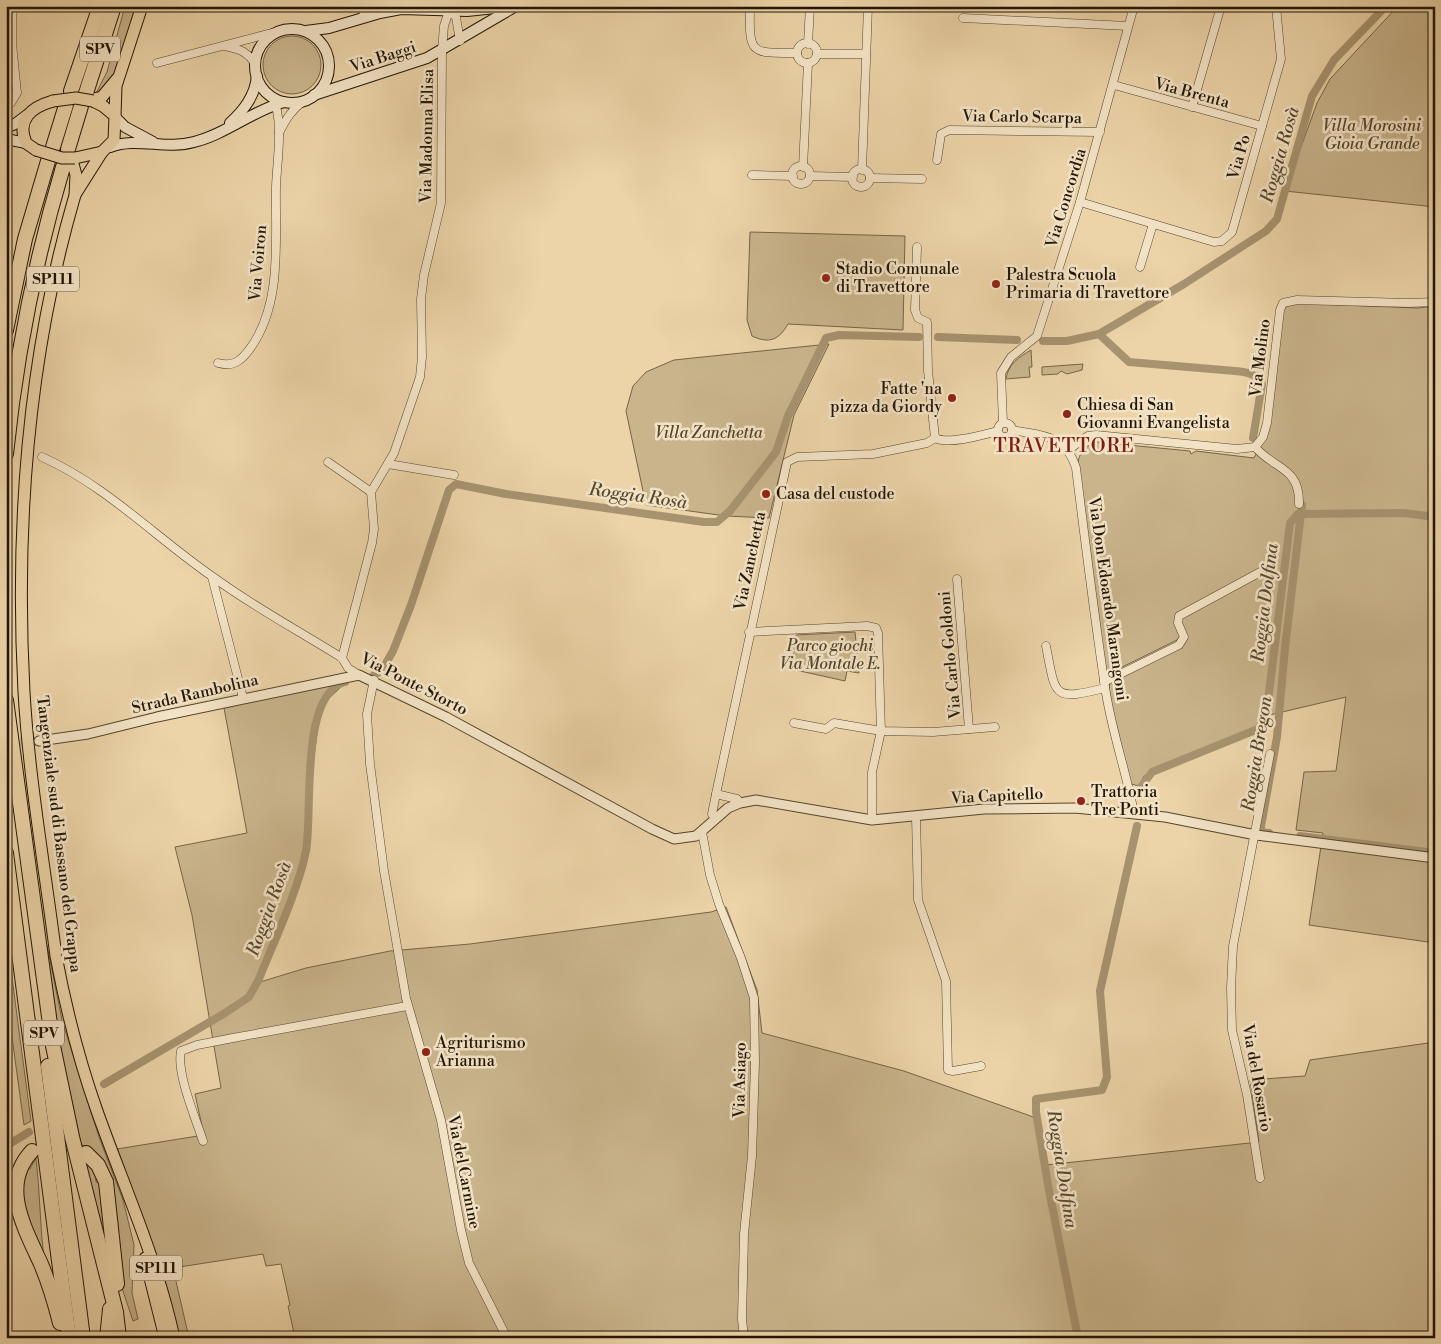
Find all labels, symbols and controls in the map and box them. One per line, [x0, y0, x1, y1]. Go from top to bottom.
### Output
road number: SPV [80, 36, 120, 62]
street label: Via Baggi [346, 37, 419, 77]
street label: Via Madonna Elisa [416, 68, 438, 204]
street label: Via Brenta [1151, 73, 1233, 113]
water label: Roggia Rosà [1255, 103, 1305, 207]
street label: Via Carlo Scarpa [961, 106, 1083, 128]
park label: Villa Morosini Gioia Grande [1323, 116, 1421, 154]
street label: Via Po [1223, 132, 1255, 183]
street label: Via Concordia [1041, 145, 1091, 251]
street label: Via Voiron [245, 223, 271, 303]
place label: Stadio Comunale di Travettore [836, 259, 959, 297]
place label: Palestra Scuola Primaria di Travettore [1006, 265, 1169, 303]
road number: SP111 [27, 266, 79, 292]
marker: Stadio Comunale di Travettore [820, 272, 832, 284]
marker: Palestra Scuola Primaria di Travettore [990, 278, 1002, 290]
street label: Via Molino [1245, 318, 1275, 399]
place label: Fatte 'na pizza da Giordy [830, 379, 943, 417]
marker: Fatte 'na pizza da Giordy [946, 392, 958, 404]
place label: Chiesa di San Giovanni Evangelista [1077, 395, 1231, 433]
marker: Chiesa di San Giovanni Evangelista [1061, 408, 1073, 420]
park label: Villa Zanchetta [655, 423, 763, 443]
district label: TRAVETTORE [993, 434, 1135, 458]
water label: Roggia Rosà [586, 478, 690, 514]
place label: Casa del custode [776, 484, 895, 504]
marker: Casa del custode [760, 488, 772, 500]
street label: Via Don Edoardo Marangoni [1084, 495, 1132, 702]
street label: Via Zanchetta [730, 509, 770, 613]
water label: Roggia Dolfina [1246, 541, 1284, 665]
street label: Via Carlo Goldoni [934, 590, 966, 721]
park label: Parco giochi Via Montale E. [780, 636, 880, 674]
street label: Via Ponte Storto [356, 648, 471, 720]
street label: Strada Rambolina [130, 669, 261, 718]
street label: Tangenziale sud di Bassano del Grappa [32, 694, 86, 974]
water label: Roggia Bregon [1236, 694, 1278, 814]
place label: Trattoria Tre Ponti [1091, 782, 1159, 820]
street label: Via Capitello [949, 784, 1044, 808]
marker: Trattoria Tre Ponti [1075, 795, 1087, 807]
water label: Roggia Rosà [241, 858, 297, 960]
road number: SPV [24, 1020, 64, 1046]
street label: Via del Rosario [1238, 1022, 1276, 1133]
place label: Agriturismo Arianna [435, 1033, 526, 1071]
street label: Via Asiago [729, 1042, 751, 1119]
marker: Agriturismo Arianna [420, 1046, 432, 1058]
water label: Roggia Dolfina [1041, 1107, 1083, 1231]
street label: Via del Carmine [443, 1112, 485, 1231]
road number: SP111 [130, 1256, 182, 1280]

